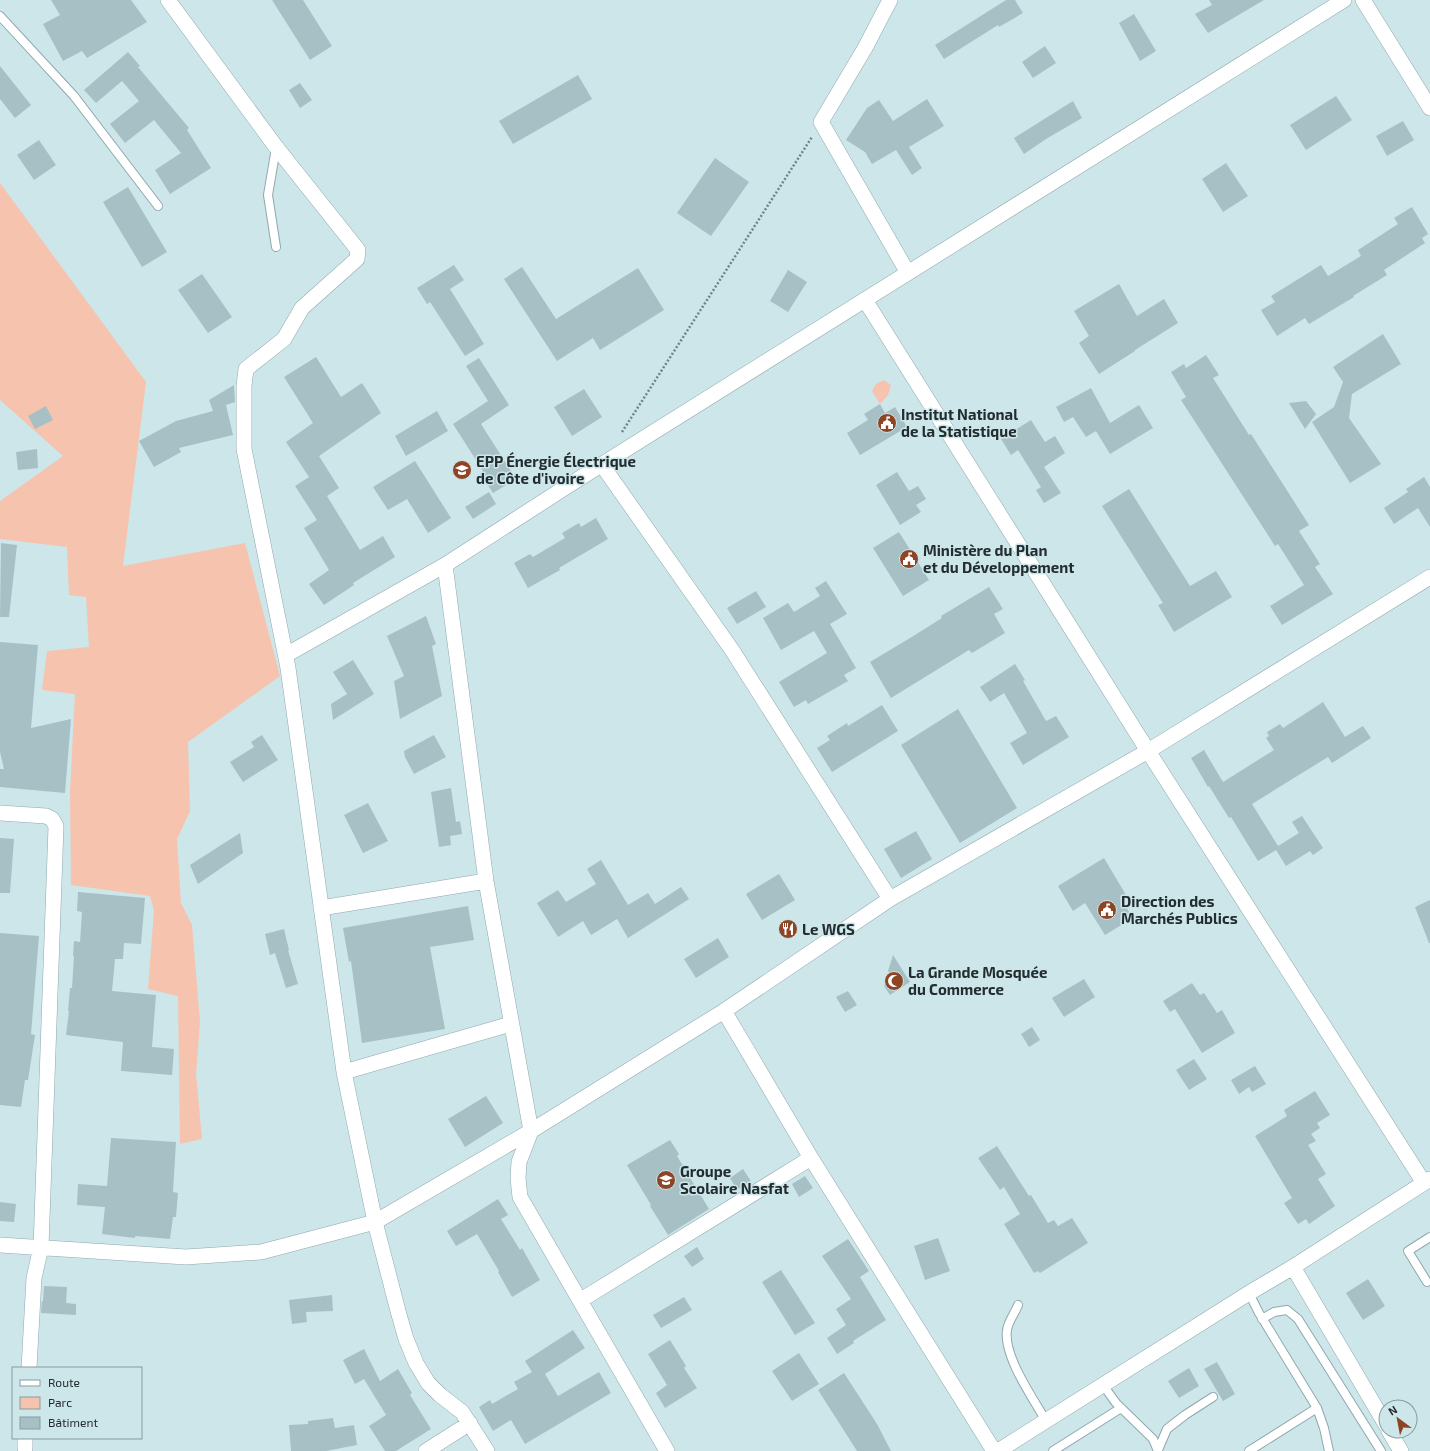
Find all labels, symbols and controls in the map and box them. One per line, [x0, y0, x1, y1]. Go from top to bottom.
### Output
place label: Institut National de la Statistique [901, 405, 1018, 440]
public building icon: Institut National de la Statistique [876, 412, 898, 434]
place label: EPP Énergie Électrique de Côte d'ivoire [476, 451, 636, 487]
school or university icon: EPP Énergie Électrique de Côte d'ivoire [451, 459, 473, 481]
place label: Ministère du Plan et du Développement [923, 541, 1074, 576]
public building icon: Ministère du Plan et du Développement [898, 548, 920, 570]
place label: Direction des Marchés Publics [1121, 892, 1238, 927]
public building icon: Direction des Marchés Publics [1096, 899, 1118, 921]
restaurant icon: Le WGS [777, 918, 799, 940]
place label: Le WGS [802, 920, 855, 938]
place label: La Grande Mosquée du Commerce [908, 963, 1047, 998]
mosque icon: La Grande Mosquée du Commerce [883, 970, 905, 992]
place label: Groupe Scolaire Nasfat [680, 1162, 789, 1197]
school or university icon: Groupe Scolaire Nasfat [655, 1169, 677, 1191]
legend [12, 1367, 142, 1439]
text: Route [48, 1375, 80, 1389]
text: Parc [48, 1395, 72, 1409]
north arrow [1378, 1399, 1418, 1439]
text: N [1386, 1402, 1399, 1418]
text: Bâtiment [48, 1415, 99, 1429]

